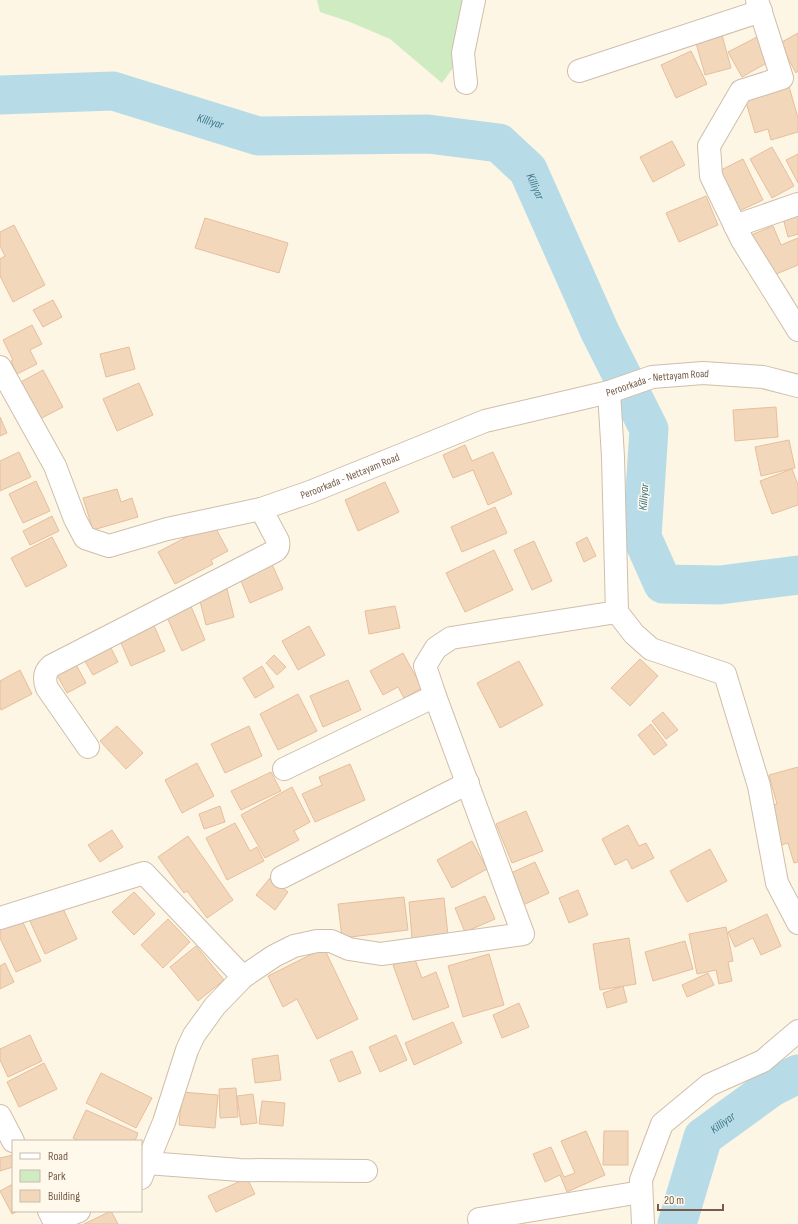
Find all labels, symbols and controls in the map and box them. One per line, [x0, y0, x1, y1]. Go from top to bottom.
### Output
water label: Killiyar [195, 110, 226, 133]
water label: Killiyar [523, 171, 548, 202]
street label: Peroorkada - Nettayam Road [605, 366, 710, 399]
street label: Peroorkada - Nettayam Road [299, 450, 402, 501]
water label: Killiyar [636, 482, 652, 511]
water label: Killiyar [707, 1108, 738, 1137]
legend [12, 1140, 142, 1212]
text: Road [48, 1149, 68, 1164]
text: Park [48, 1169, 66, 1184]
scale bar [658, 1186, 723, 1212]
text: Building [48, 1189, 80, 1204]
text: 20 m [664, 1193, 684, 1208]

